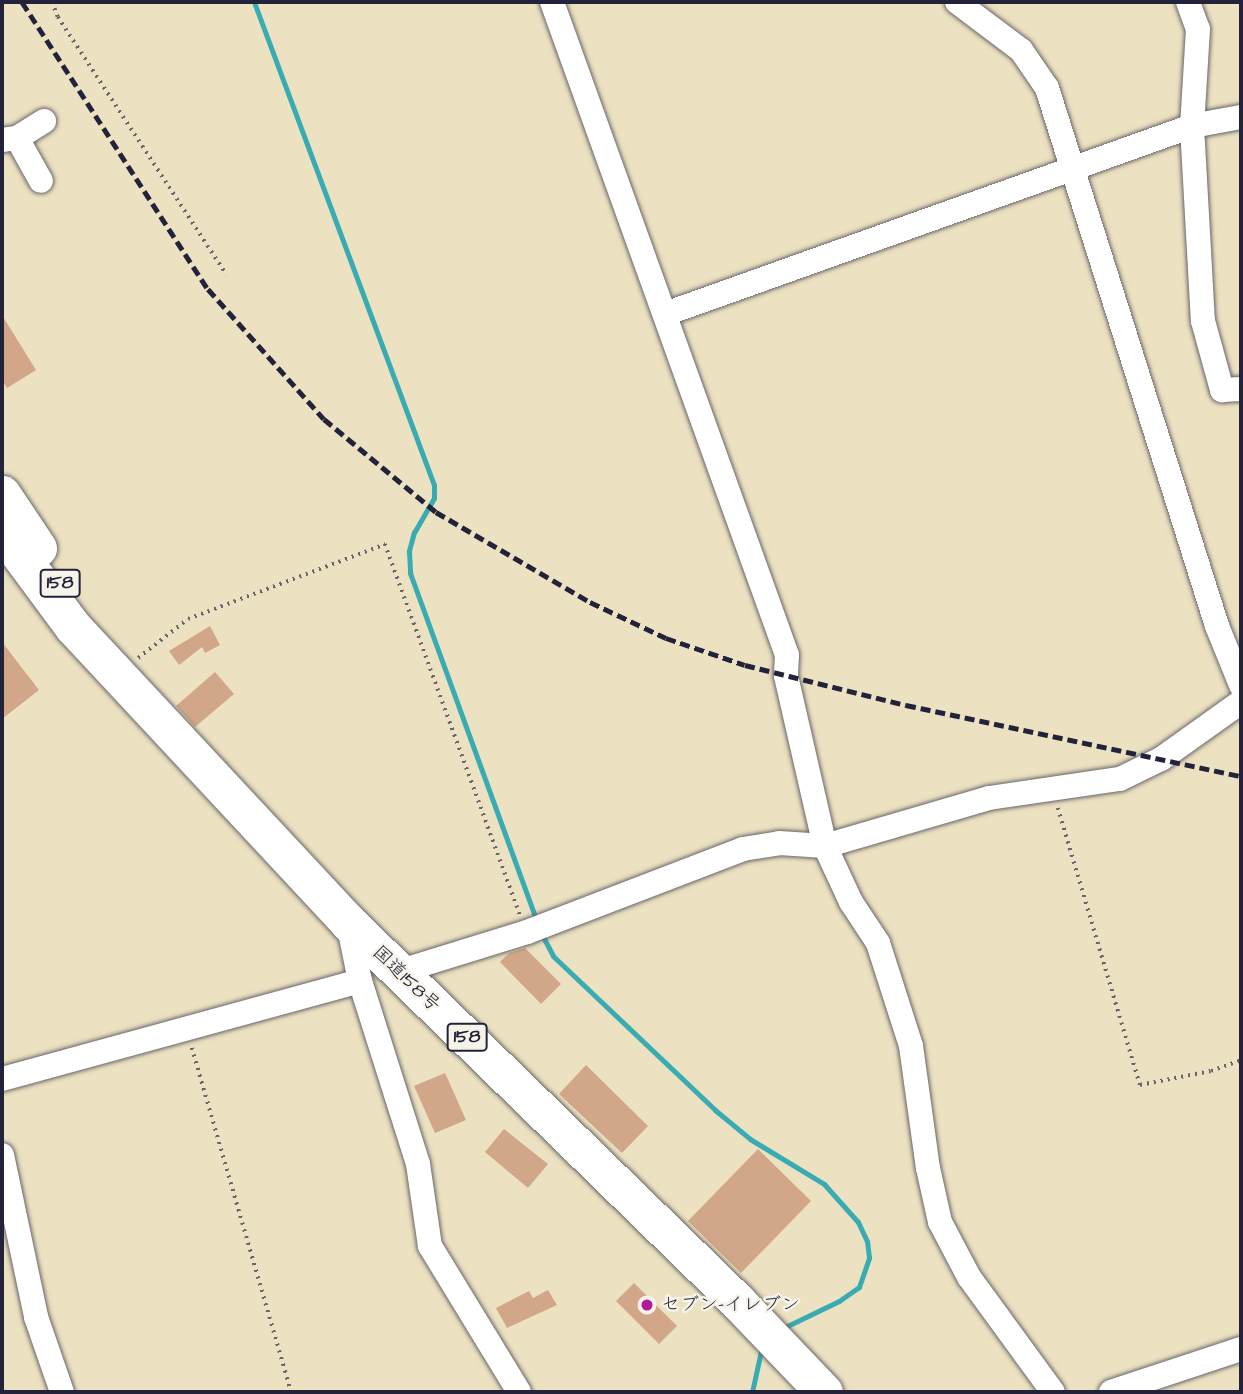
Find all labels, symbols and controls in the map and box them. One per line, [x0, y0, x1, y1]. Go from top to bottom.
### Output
road number: 158 [39, 568, 81, 598]
street label: 国道158号 [367, 941, 445, 1017]
road number: 158 [446, 1022, 488, 1052]
place label: セブン-イレブン [661, 1294, 800, 1316]
marker: セブン-イレブン [639, 1297, 655, 1313]

